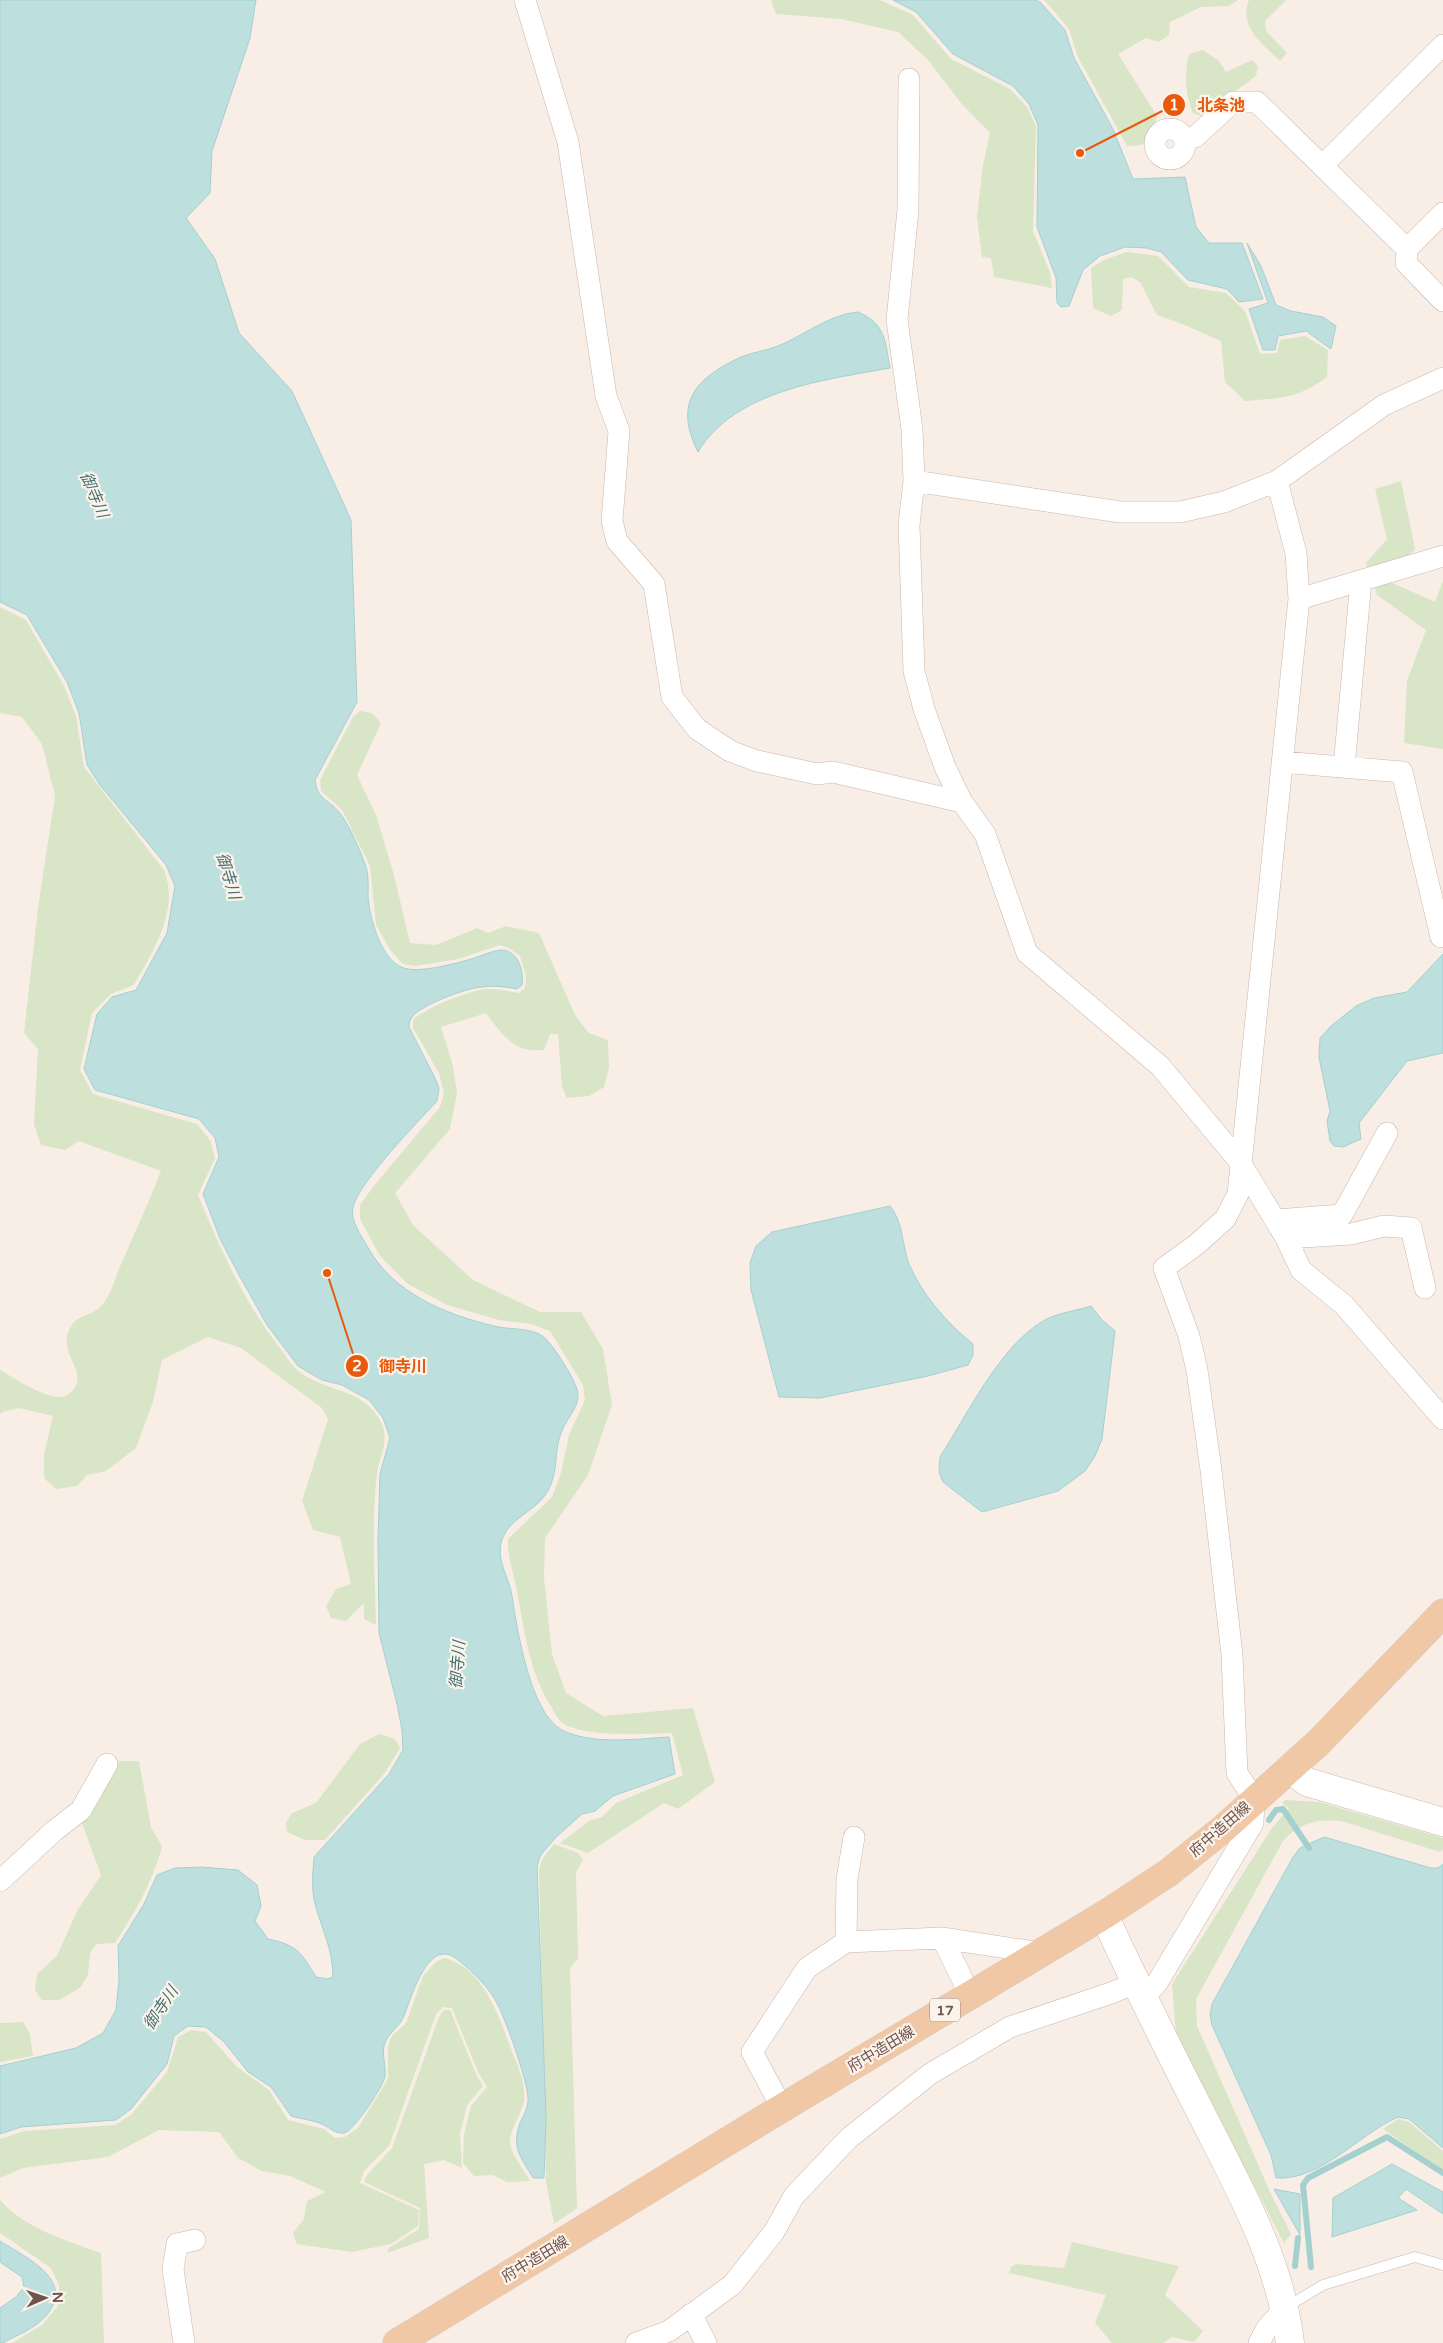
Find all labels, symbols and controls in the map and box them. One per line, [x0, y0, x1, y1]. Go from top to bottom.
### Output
callout: 北条池 [1162, 89, 1255, 120]
text: 1 [1169, 96, 1179, 114]
text: 北条池 [1197, 96, 1245, 116]
water label: 御寺川 [75, 469, 113, 523]
water label: 御寺川 [211, 850, 245, 904]
callout: 御寺川 [344, 1350, 437, 1381]
text: 2 [352, 1357, 362, 1375]
text: 御寺川 [379, 1357, 427, 1377]
water label: 御寺川 [446, 1638, 470, 1690]
street label: 府中造田線 [1186, 1798, 1254, 1860]
water label: 御寺川 [139, 1981, 184, 2033]
road number: 17 [930, 1998, 960, 2022]
street label: 府中造田線 [844, 2022, 918, 2076]
street label: 府中造田線 [498, 2232, 572, 2286]
north arrow [20, 2273, 70, 2323]
text: N [49, 2292, 66, 2303]

